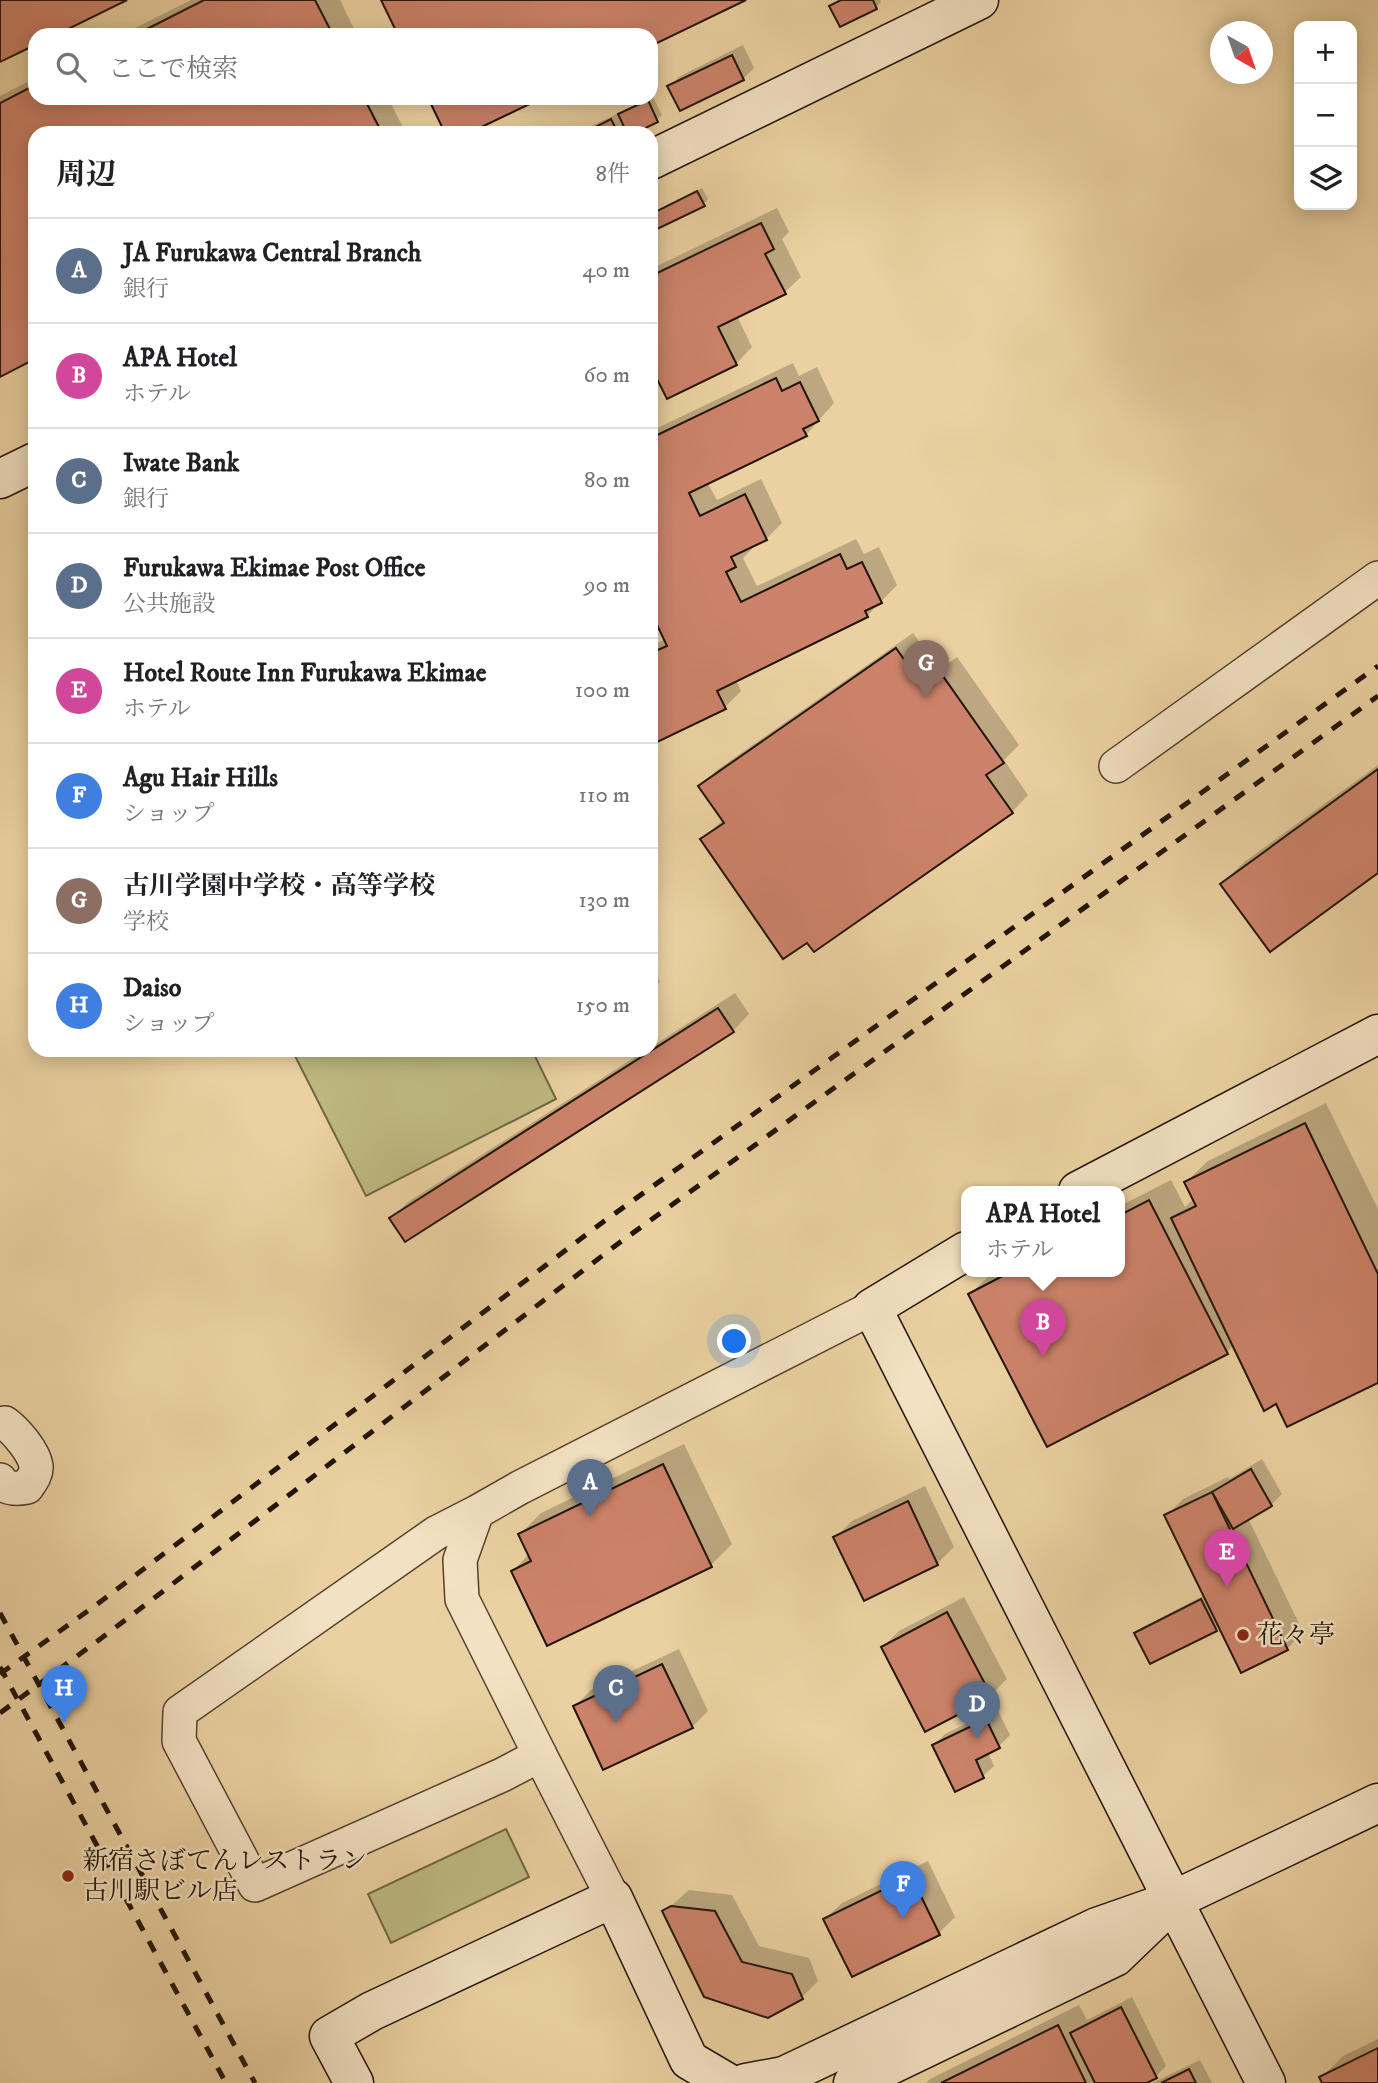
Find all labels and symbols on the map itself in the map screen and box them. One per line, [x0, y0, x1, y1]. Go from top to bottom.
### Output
north arrow [1210, 21, 1273, 84]
pin: G [903, 640, 949, 698]
pin: B [1020, 1299, 1066, 1357]
your location [717, 1324, 751, 1358]
pin: A [567, 1459, 613, 1517]
pin: E [1204, 1529, 1250, 1587]
place label: 花々亭 [1257, 1619, 1335, 1652]
marker: 花々亭 [1235, 1627, 1251, 1643]
pin: H [41, 1665, 87, 1723]
pin: C [593, 1665, 639, 1723]
pin: D [954, 1681, 1000, 1739]
place label: 新宿さぼてんレストラン 古川駅ビル店 [82, 1845, 367, 1908]
pin: F [880, 1861, 926, 1919]
marker: 新宿さぼてんレストラン 古川駅ビル店 [60, 1868, 76, 1884]

